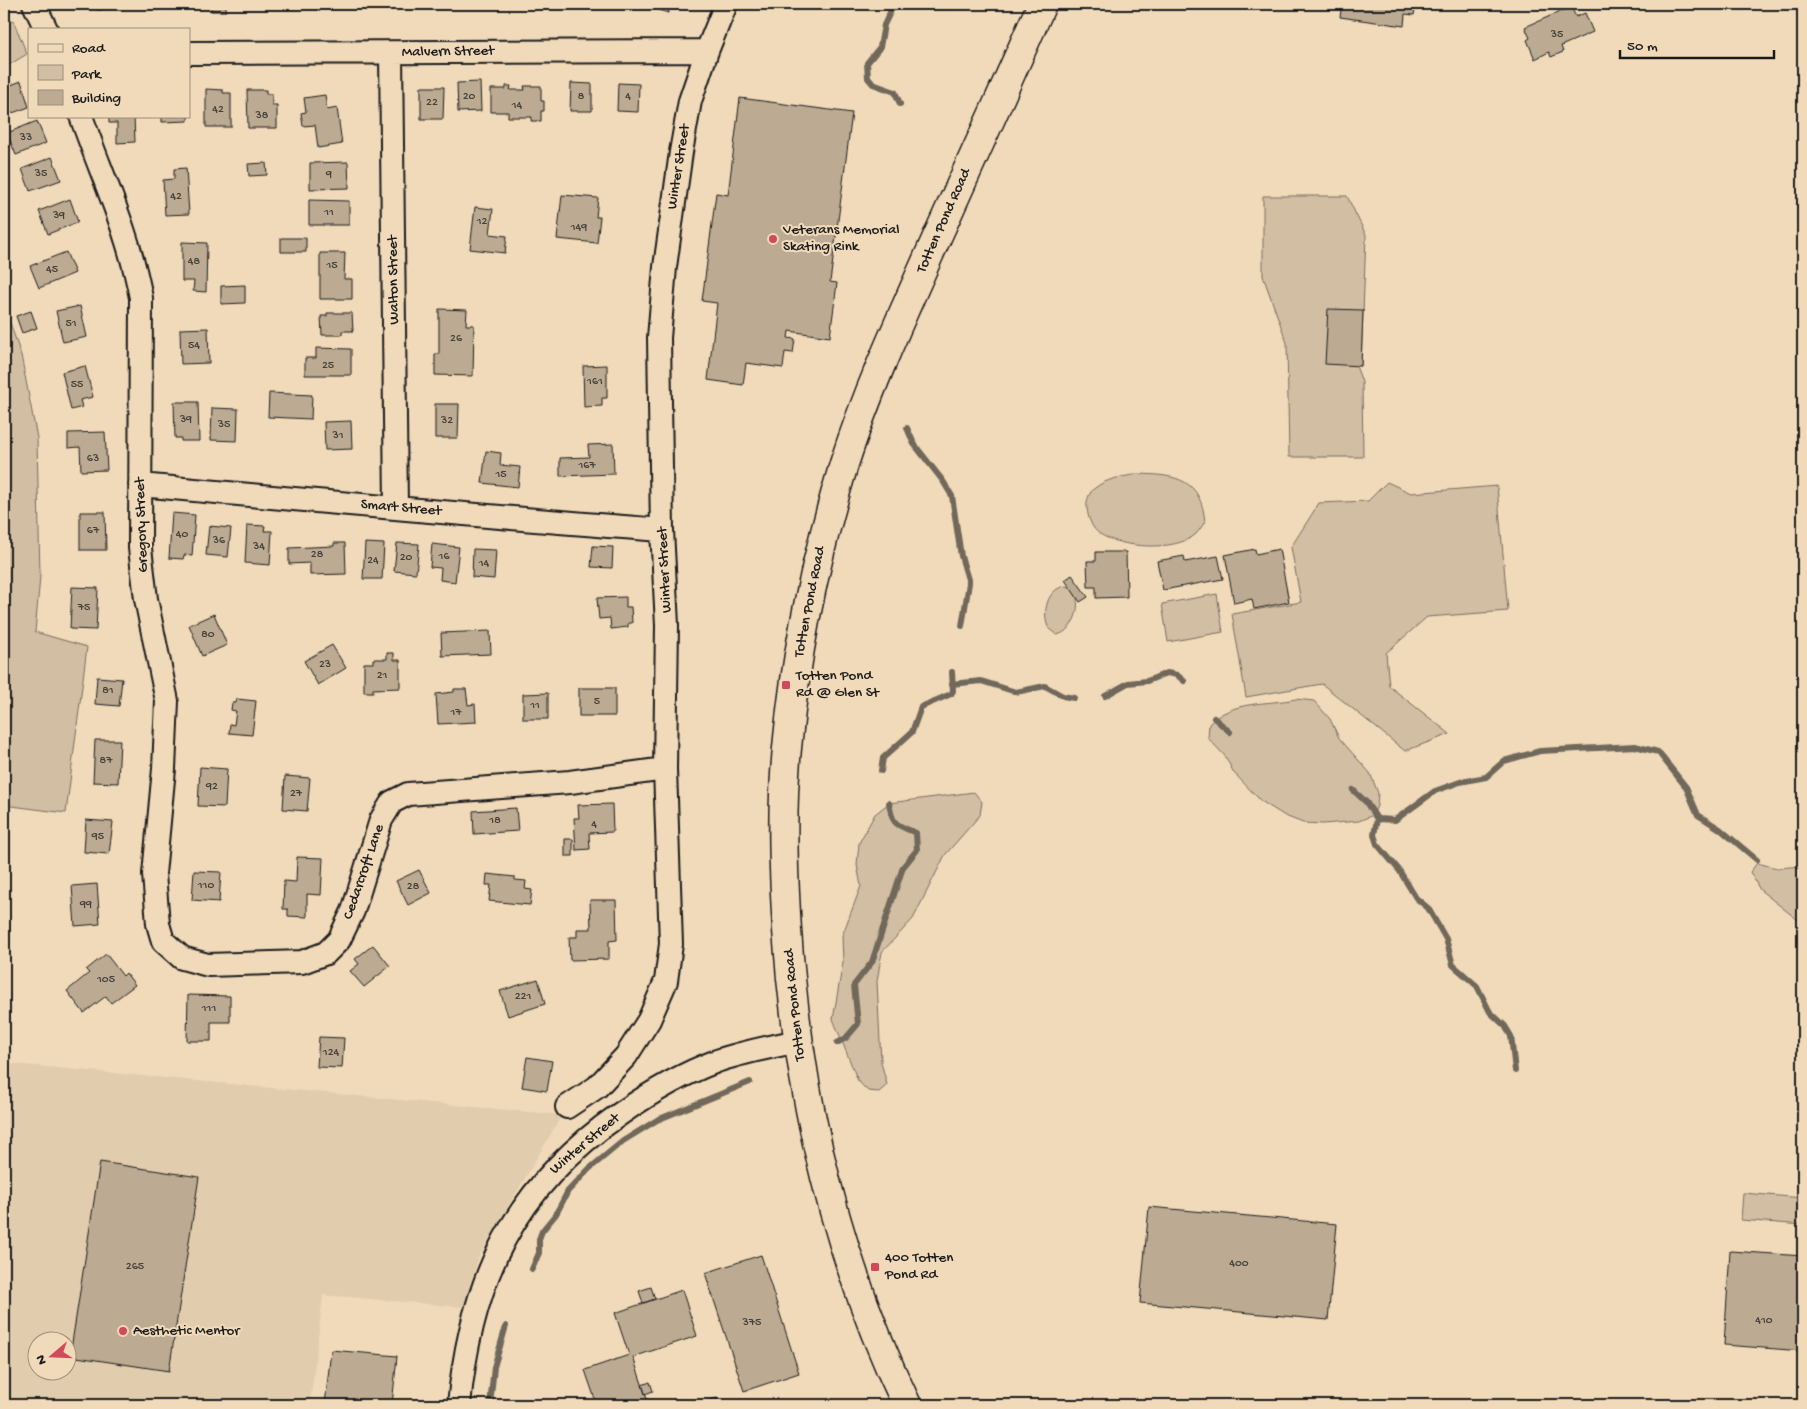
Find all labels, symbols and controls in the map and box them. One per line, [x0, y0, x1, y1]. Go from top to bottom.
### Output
legend [28, 28, 190, 118]
house number: 35 [1550, 28, 1563, 42]
scale bar [1620, 28, 1773, 60]
text: 50 m [1627, 38, 1658, 56]
text: Road [72, 40, 106, 58]
street label: Malvern Street [402, 42, 496, 62]
text: Park [71, 66, 102, 84]
text: Building [71, 90, 121, 108]
house number: 20 [463, 90, 476, 104]
house number: 8 [578, 90, 585, 104]
house number: 4 [625, 90, 631, 104]
house number: 22 [426, 96, 438, 110]
house number: 14 [511, 99, 523, 113]
house number: 42 [212, 103, 224, 117]
house number: 38 [255, 109, 269, 123]
street label: Winter Street [663, 121, 695, 211]
house number: 33 [19, 131, 32, 145]
street label: Totten Pond Road [912, 165, 976, 277]
house number: 35 [34, 167, 47, 181]
house number: 9 [325, 168, 332, 182]
house number: 42 [170, 190, 182, 204]
house number: 11 [323, 206, 334, 220]
house number: 39 [52, 209, 65, 223]
house number: 12 [476, 215, 487, 229]
house number: 149 [570, 221, 587, 235]
place label: Veterans Memorial Skating Rink [782, 221, 900, 256]
street label: Walton Street [384, 233, 404, 325]
marker: Veterans Memorial Skating Rink [767, 233, 779, 245]
house number: 48 [188, 255, 201, 269]
house number: 15 [325, 259, 338, 273]
house number: 45 [46, 263, 58, 277]
house number: 51 [65, 317, 77, 331]
house number: 26 [450, 332, 463, 346]
house number: 54 [188, 339, 200, 353]
house number: 25 [322, 359, 334, 373]
house number: 161 [586, 375, 603, 389]
house number: 55 [71, 378, 83, 392]
house number: 39 [179, 413, 192, 427]
house number: 32 [440, 414, 453, 428]
house number: 35 [217, 418, 230, 432]
house number: 31 [331, 429, 344, 443]
house number: 63 [87, 452, 99, 466]
house number: 167 [577, 459, 596, 473]
house number: 15 [494, 468, 507, 482]
street label: Gregory Street [131, 475, 153, 573]
street label: Smart Street [360, 496, 444, 521]
house number: 67 [87, 524, 100, 538]
street label: Winter Street [654, 525, 676, 613]
house number: 40 [176, 528, 188, 542]
house number: 36 [212, 534, 226, 548]
house number: 34 [252, 540, 265, 554]
street label: Totten Pond Road [790, 544, 830, 660]
house number: 28 [311, 548, 324, 562]
house number: 16 [438, 550, 450, 564]
house number: 20 [400, 551, 413, 565]
house number: 24 [367, 554, 379, 568]
house number: 14 [478, 557, 490, 571]
house number: 75 [77, 601, 90, 615]
house number: 80 [201, 628, 215, 642]
house number: 23 [319, 658, 331, 672]
place label: Totten Pond Rd @ Glen St [795, 667, 881, 702]
house number: 21 [377, 669, 388, 683]
marker: Totten Pond Rd @ Glen St [780, 679, 792, 691]
house number: 81 [102, 684, 114, 698]
house number: 5 [594, 695, 600, 709]
house number: 11 [529, 699, 540, 713]
house number: 17 [449, 706, 462, 720]
house number: 87 [100, 754, 113, 768]
house number: 92 [205, 780, 218, 794]
house number: 27 [290, 787, 303, 801]
house number: 18 [488, 814, 501, 828]
house number: 4 [591, 818, 597, 832]
street label: Cedarcroft Lane [339, 822, 389, 922]
house number: 95 [91, 830, 104, 844]
house number: 110 [197, 879, 214, 893]
house number: 28 [407, 880, 420, 894]
house number: 99 [79, 898, 92, 912]
street label: Totten Pond Road [780, 947, 810, 1063]
house number: 105 [96, 973, 115, 987]
house number: 221 [515, 990, 531, 1004]
house number: 111 [201, 1002, 216, 1016]
house number: 124 [322, 1046, 340, 1060]
street label: Winter Street [546, 1108, 625, 1178]
place label: 400 Totten Pond Rd [884, 1249, 953, 1284]
house number: 400 [1229, 1257, 1249, 1271]
house number: 265 [126, 1260, 144, 1274]
marker: 400 Totten Pond Rd [869, 1261, 881, 1273]
house number: 410 [1755, 1314, 1773, 1328]
house number: 375 [742, 1316, 761, 1330]
place label: Aesthetic Mentor [133, 1322, 241, 1340]
marker: Aesthetic Mentor [117, 1325, 129, 1337]
north arrow [28, 1332, 78, 1382]
text: N [33, 1352, 52, 1367]

